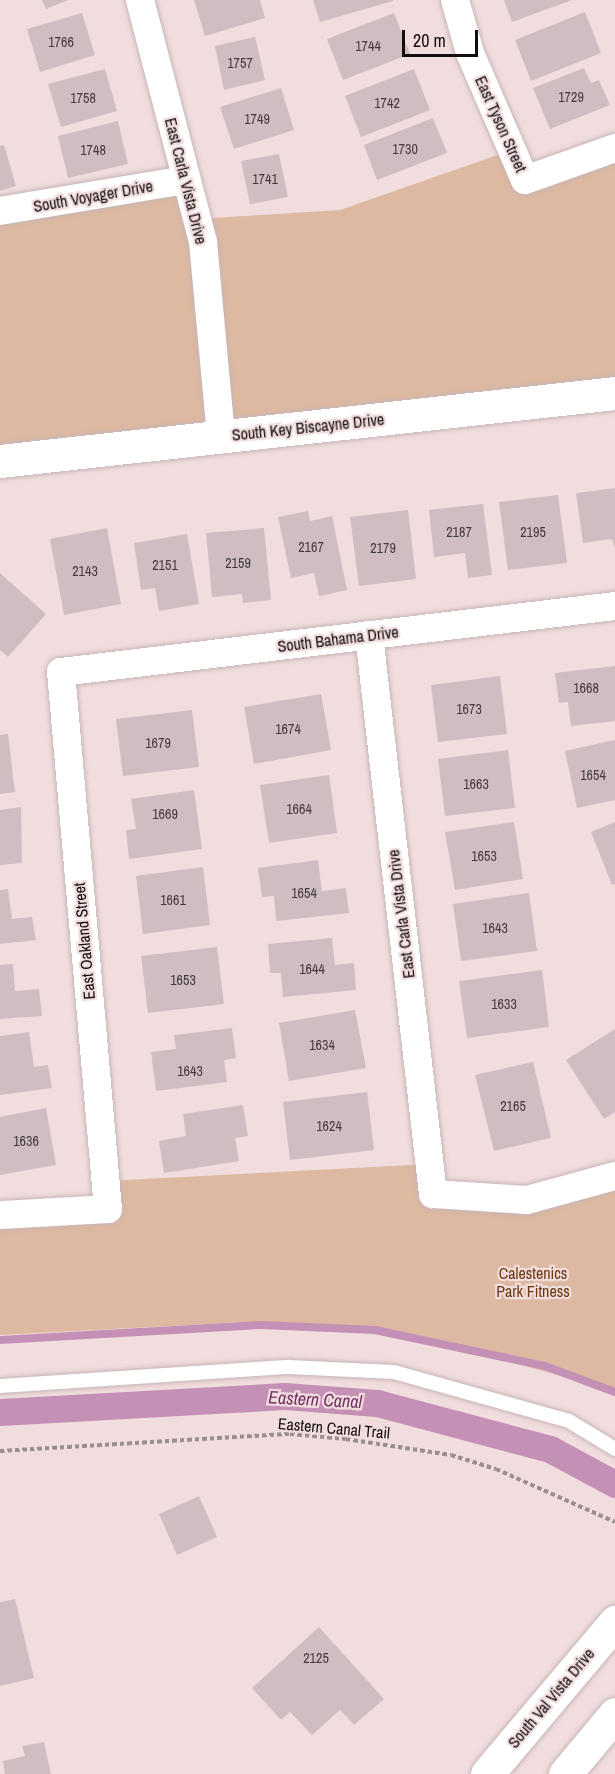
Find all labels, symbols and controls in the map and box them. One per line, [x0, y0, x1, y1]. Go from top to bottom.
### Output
scale bar [405, 18, 482, 56]
text: 20 m [413, 28, 446, 53]
house number: 1766 [48, 34, 74, 50]
house number: 1744 [355, 38, 381, 54]
house number: 1757 [227, 55, 253, 71]
street label: East Tyson Street [471, 73, 531, 175]
house number: 1729 [558, 89, 584, 105]
house number: 1758 [70, 90, 96, 106]
house number: 1742 [374, 95, 400, 111]
house number: 1749 [244, 111, 270, 127]
street label: East Carla Vista Drive [161, 116, 211, 246]
house number: 1730 [392, 141, 418, 157]
house number: 1748 [80, 142, 106, 158]
house number: 1741 [252, 171, 278, 187]
street label: South Voyager Drive [32, 176, 154, 216]
street label: South Key Biscayne Drive [231, 409, 385, 445]
house number: 2187 [446, 524, 472, 540]
house number: 2195 [520, 524, 546, 540]
house number: 2167 [298, 539, 324, 555]
house number: 2179 [370, 540, 396, 556]
house number: 2159 [225, 555, 251, 571]
house number: 2151 [152, 557, 178, 573]
house number: 2143 [72, 563, 98, 579]
street label: South Bahama Drive [276, 622, 400, 656]
house number: 1668 [573, 680, 599, 696]
house number: 1673 [456, 701, 482, 717]
house number: 1674 [275, 721, 301, 737]
house number: 1679 [145, 735, 171, 751]
house number: 1654 [580, 767, 606, 783]
house number: 1663 [463, 776, 489, 792]
house number: 1664 [286, 801, 312, 817]
house number: 1669 [152, 806, 178, 822]
house number: 1653 [471, 848, 497, 864]
street label: East Carla Vista Drive [384, 849, 418, 979]
street label: East Oakland Street [69, 882, 99, 1000]
house number: 1654 [291, 885, 317, 901]
house number: 1661 [160, 892, 186, 908]
house number: 1643 [482, 920, 508, 936]
house number: 1644 [299, 961, 325, 977]
house number: 1653 [170, 972, 196, 988]
house number: 1633 [491, 996, 517, 1012]
house number: 1634 [309, 1037, 335, 1053]
house number: 1643 [177, 1063, 203, 1079]
house number: 2165 [500, 1098, 526, 1114]
house number: 1624 [316, 1118, 342, 1134]
house number: 1636 [13, 1133, 39, 1149]
park label: Calestenics Park Fitness [496, 1263, 570, 1301]
water label: Eastern Canal [268, 1387, 362, 1413]
street label: Eastern Canal Trail [277, 1414, 391, 1442]
street label: South Val Vista Drive [504, 1644, 598, 1752]
house number: 2125 [303, 1650, 329, 1666]

